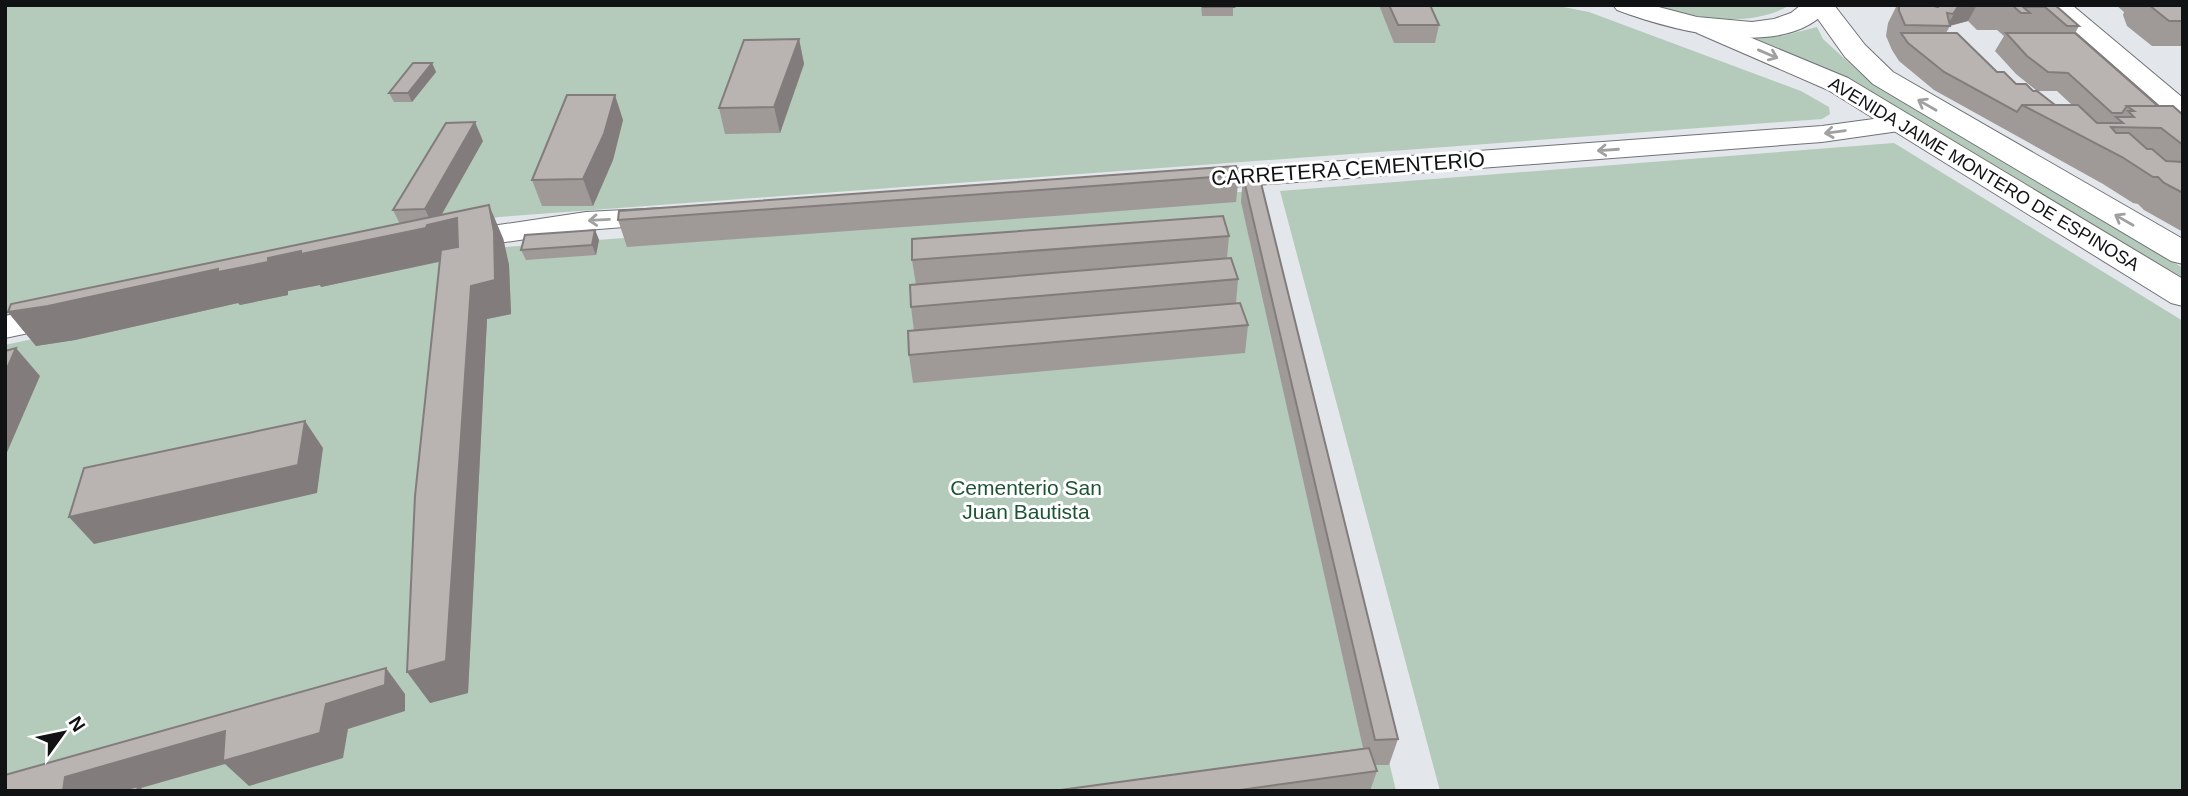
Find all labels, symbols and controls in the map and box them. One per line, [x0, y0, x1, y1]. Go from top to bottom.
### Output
one-way arrow [1757, 48, 1779, 61]
street label: AVENIDA JAIME MONTERO DE ESPINOSA [1825, 73, 2143, 275]
one-way arrow [1918, 97, 1938, 111]
one-way arrow [1824, 125, 1847, 138]
one-way arrow [1598, 144, 1620, 157]
street label: CARRETERA CEMENTERIO [1210, 147, 1486, 190]
one-way arrow [2114, 212, 2134, 226]
one-way arrow [588, 214, 611, 227]
park label: Cementerio San Juan Bautista [950, 476, 1102, 523]
north arrow [28, 698, 98, 768]
text: N [64, 713, 89, 735]

